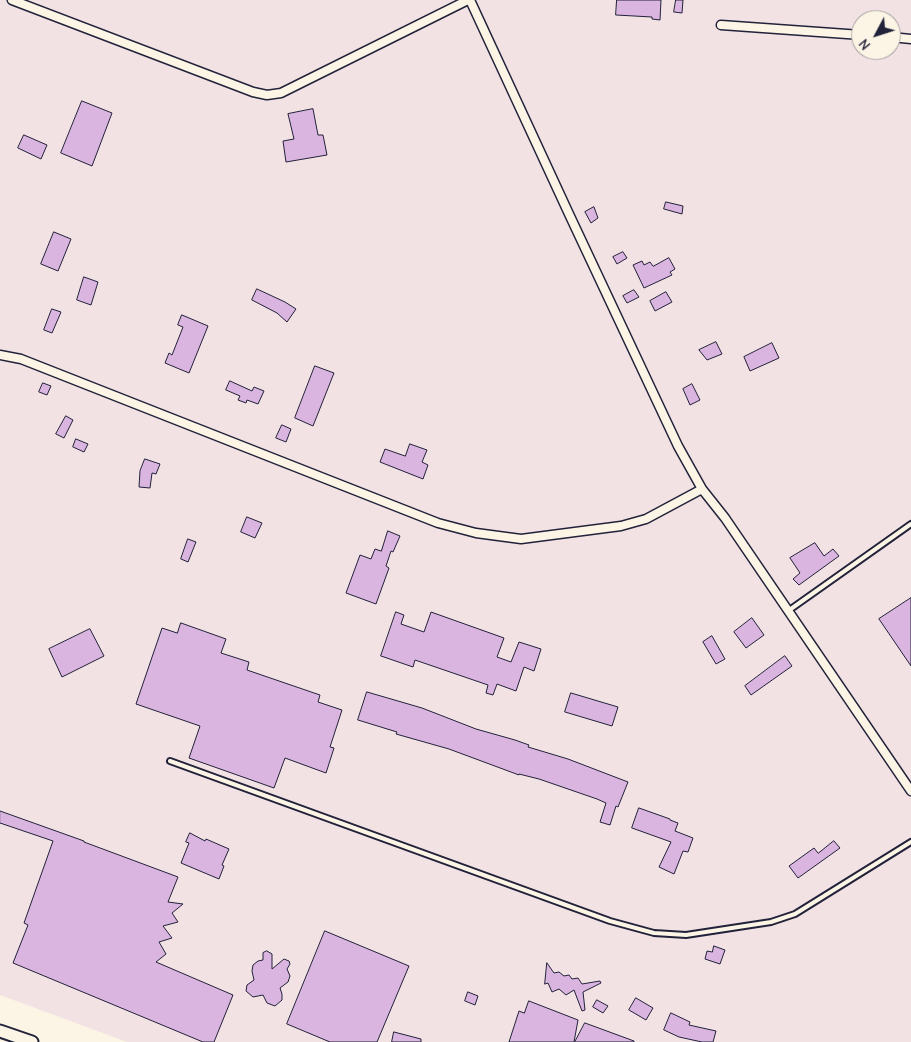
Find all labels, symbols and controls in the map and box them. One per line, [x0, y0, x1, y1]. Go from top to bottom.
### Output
north arrow [851, 10, 901, 60]
text: N [855, 35, 874, 53]

